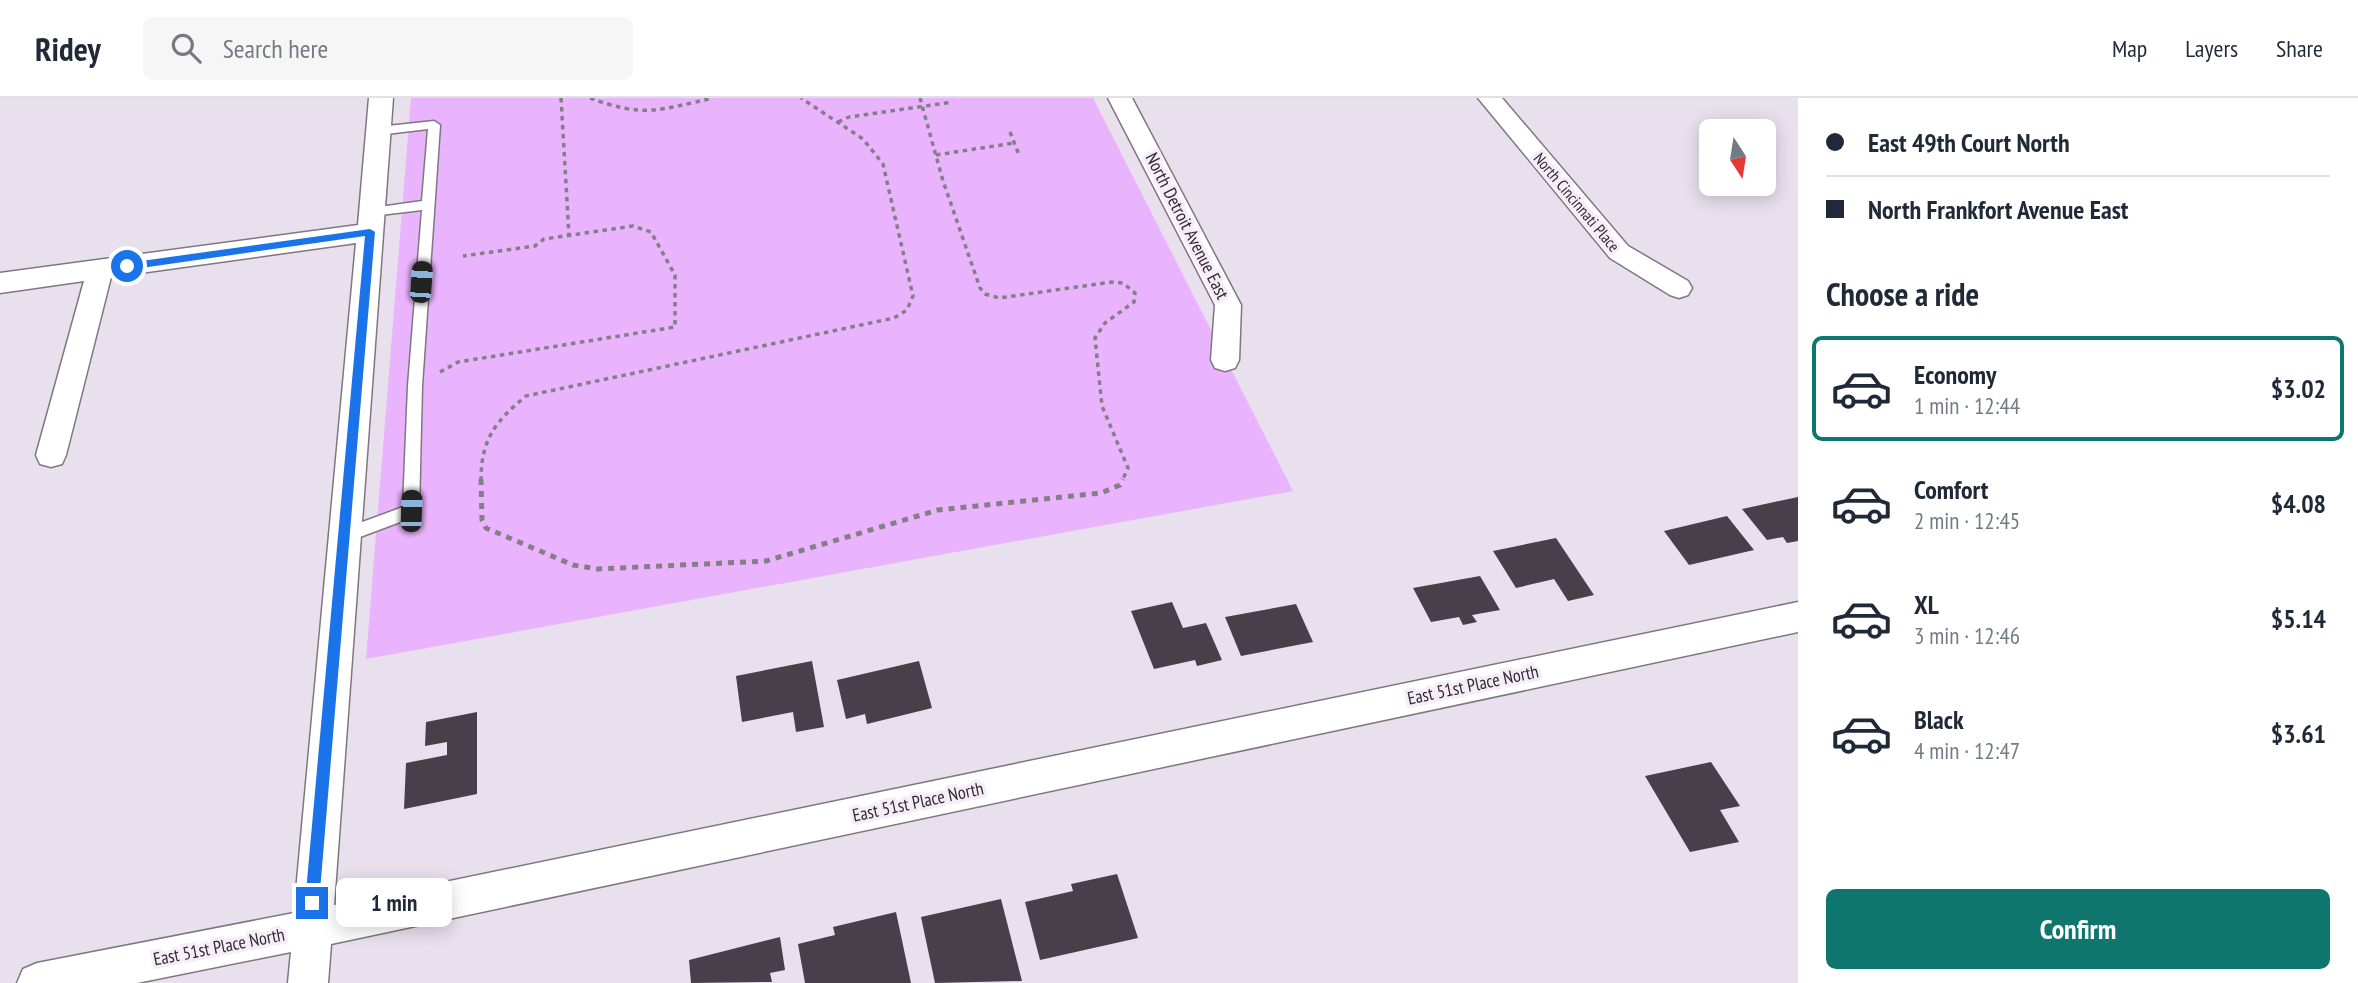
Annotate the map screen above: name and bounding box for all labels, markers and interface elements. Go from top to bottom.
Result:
search box [143,17,633,80]
text: Ridey [35,27,101,70]
icon: search [167,29,205,67]
text: Search here [223,32,328,65]
text: Map [2112,33,2147,64]
text: Layers [2185,33,2238,64]
text: Share [2276,33,2323,64]
north arrow [1699,119,1776,196]
map controls [1699,119,1776,196]
text: East 49th Court North [1868,126,2070,159]
street label: North Cincinnati Place [1530,148,1624,256]
street label: North Detroit Avenue East [1141,149,1234,303]
text: North Frankfort Avenue East [1868,193,2128,226]
route start [111,250,143,282]
car [410,260,433,304]
text: Choose a ride [1826,273,1979,315]
icon: car [1830,357,1893,420]
text: Economy [1914,358,1996,391]
text: $3.02 [2271,372,2326,405]
text: 1 min · 12:44 [1914,391,2020,420]
icon: car [1830,472,1893,535]
text: Comfort [1914,473,1988,506]
text: $4.08 [2271,487,2326,520]
car [400,490,423,532]
text: 2 min · 12:45 [1914,506,2020,535]
icon: car [1830,587,1893,650]
text: XL [1914,588,1939,621]
text: $5.14 [2271,602,2326,635]
text: 3 min · 12:46 [1914,621,2020,650]
street label: East 51st Place North [1405,659,1541,710]
icon: car [1830,702,1893,765]
text: Black [1914,703,1964,736]
text: $3.61 [2271,717,2326,750]
text: 4 min · 12:47 [1914,736,2020,765]
street label: East 51st Place North [850,776,986,827]
callout: 1 min [336,878,452,928]
route end [296,887,328,919]
text: 1 min [371,888,417,917]
button: Confirm [1826,889,2330,969]
street label: East 51st Place North [151,922,287,971]

